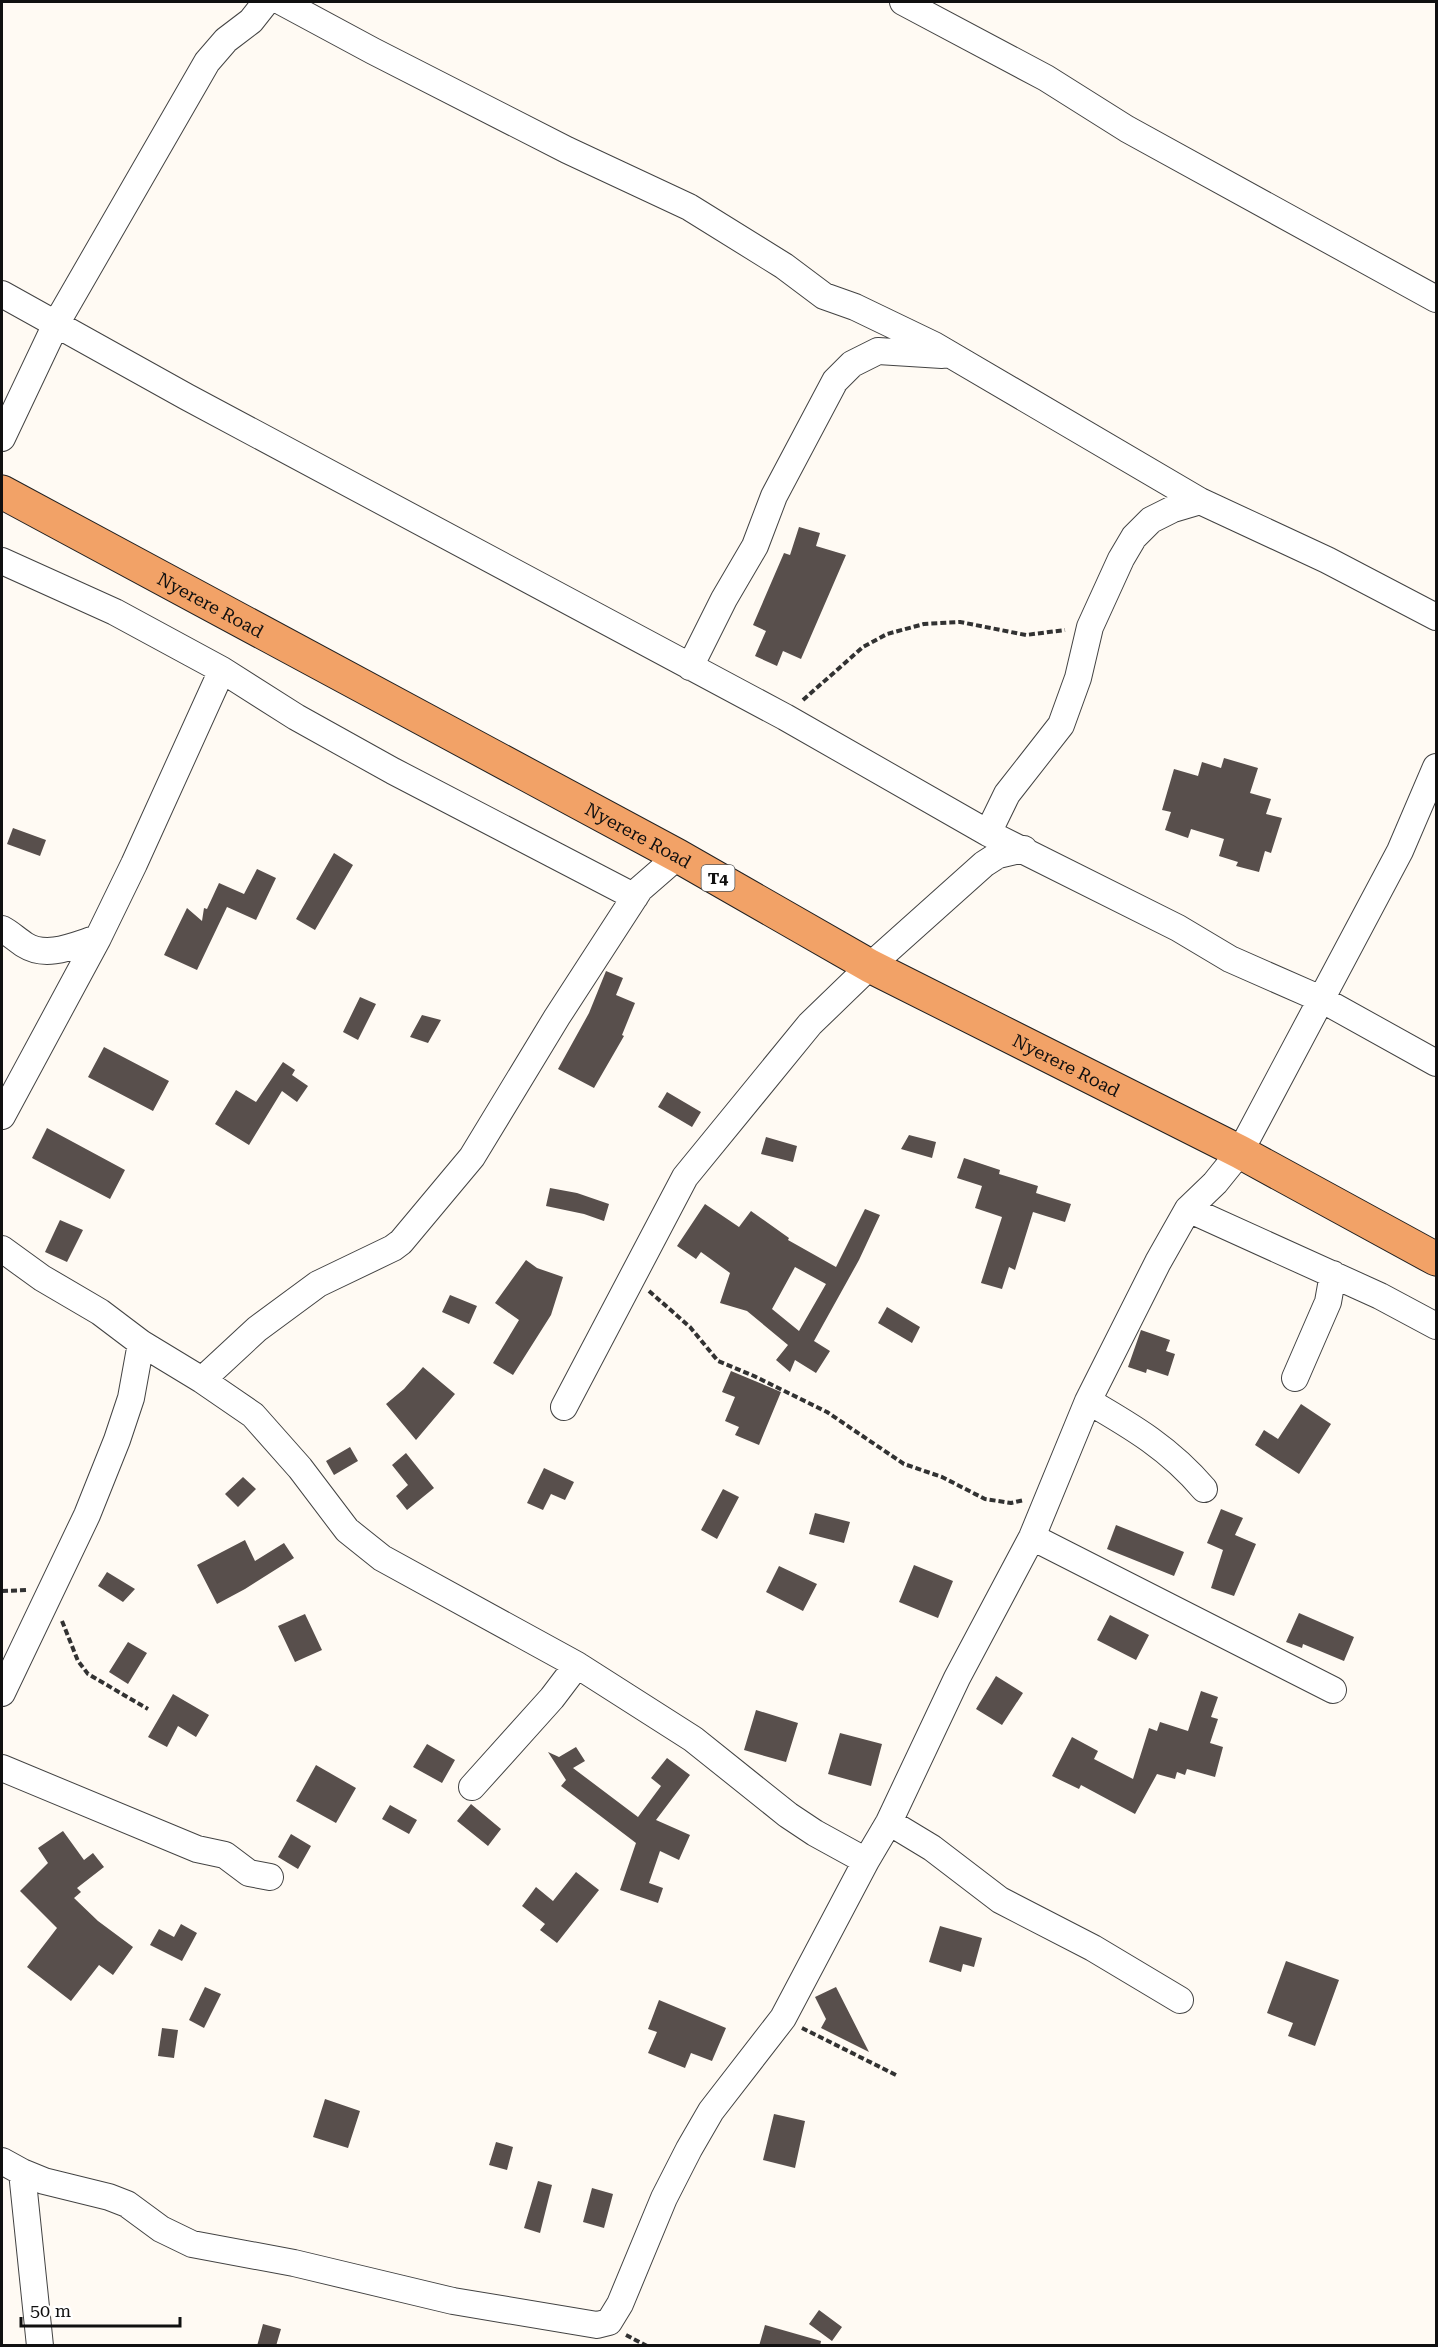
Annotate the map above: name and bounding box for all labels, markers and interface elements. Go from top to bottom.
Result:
street label: Nyerere Road [154,567,268,642]
street label: Nyerere Road [582,798,696,872]
road number: T4 [702,865,734,891]
street label: Nyerere Road [1009,1029,1124,1101]
scale bar [21,2290,180,2328]
text: 50 m [30,2300,71,2321]

